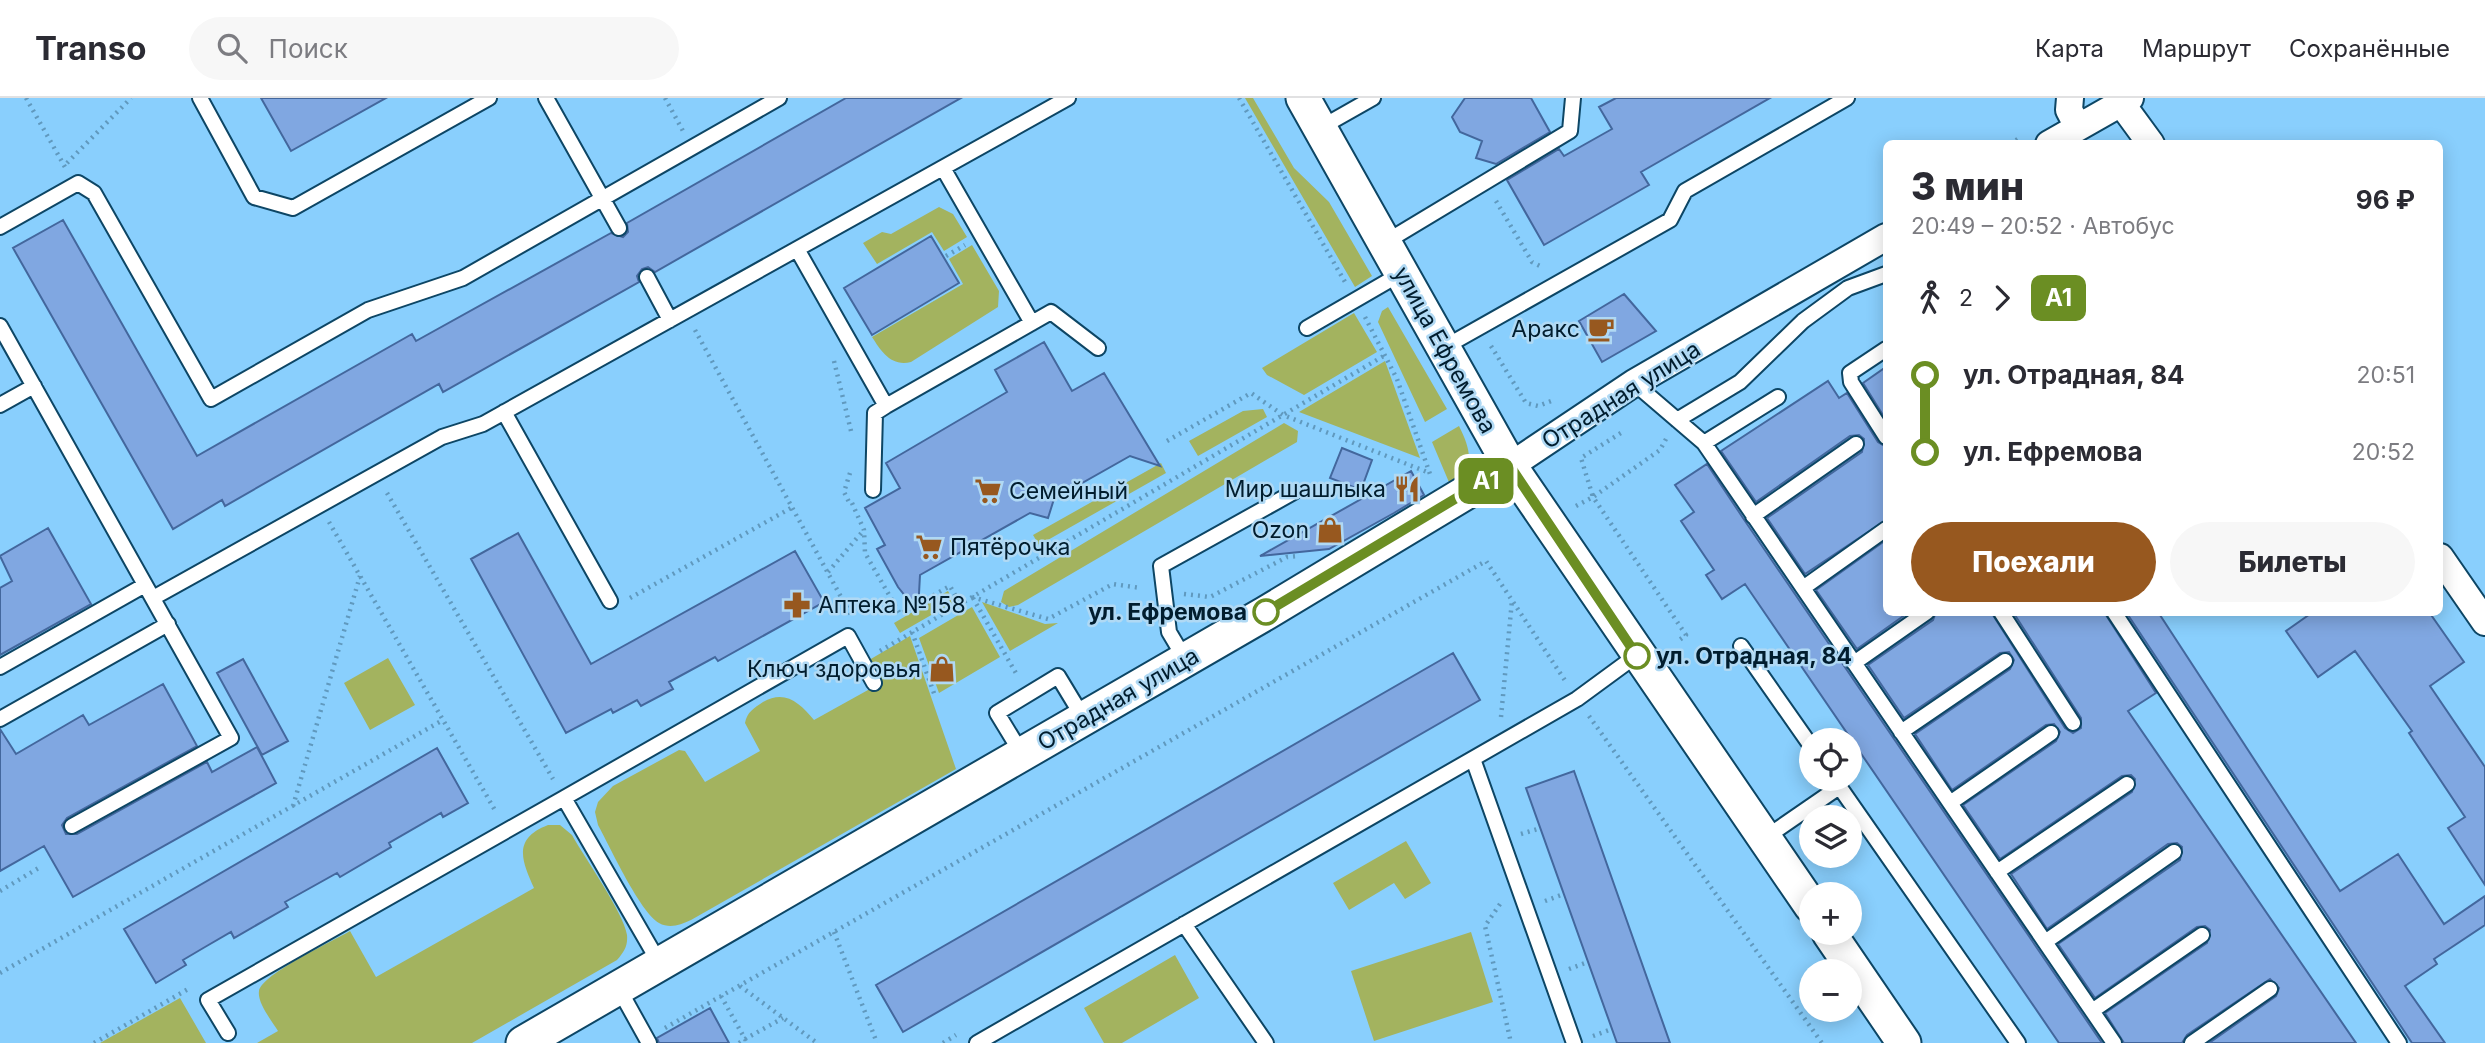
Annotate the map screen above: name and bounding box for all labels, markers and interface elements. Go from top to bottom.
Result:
search box [189,17,679,80]
text: Transo [35,28,147,68]
icon: search [213,29,251,67]
text: Поиск [269,33,348,64]
text: Карта [2035,34,2104,63]
text: Маршрут [2142,34,2251,63]
text: Сохранённые [2289,34,2450,63]
text: 3 мин [1911,163,2024,209]
text: 96 ₽ [2356,184,2415,215]
text: 20:49 – 20:52 · Автобус [1911,212,2175,240]
street label: улица Ефремова [1388,262,1502,438]
icon: walk [1911,279,1949,317]
icon: forward [1983,279,2021,317]
text: А1 [2045,283,2072,312]
text: 2 [1959,284,1973,312]
cafe icon: Аракc [1586,314,1616,344]
place label: Аракc [1511,315,1580,343]
street label: Отрадная улица [1537,335,1705,455]
text: ул. Отрадная, 84 [1963,359,2185,390]
text: 20:51 [2357,361,2415,389]
text: ул. Ефремова [1963,436,2143,467]
text: 20:52 [2352,438,2415,466]
line badge: А1 [1454,458,1518,504]
text: А1 [1472,466,1500,495]
restaurant icon: Мир шашлыка [1392,474,1422,504]
place label: Мир шашлыка [1225,475,1386,503]
supermarket icon: Семейный [973,476,1003,506]
place label: Семейный [1009,477,1128,505]
shop icon: Ozon [1315,515,1345,545]
place label: Ozon [1252,516,1309,544]
button: Поехали [1911,522,2156,602]
button: Билеты [2170,522,2415,602]
supermarket icon: Пятёрочка [914,532,944,562]
place label: Пятёрочка [950,533,1070,561]
pharmacy icon: Аптека №158 [782,590,812,620]
place label: Аптека №158 [818,591,966,619]
place label: ул. Ефремова [1088,598,1247,626]
marker: ул. Ефремова [1253,599,1279,625]
street label: Отрадная улица [1032,642,1204,756]
place label: ул. Отрадная, 84 [1656,642,1852,670]
marker: ул. Отрадная, 84 [1624,643,1650,669]
shop icon: Ключ здоровья [927,654,957,684]
place label: Ключ здоровья [747,655,921,683]
map controls [1799,728,1862,1022]
button: locate [1799,728,1862,791]
button: layers [1799,805,1862,868]
button: + [1799,882,1862,945]
button: − [1799,959,1862,1022]

